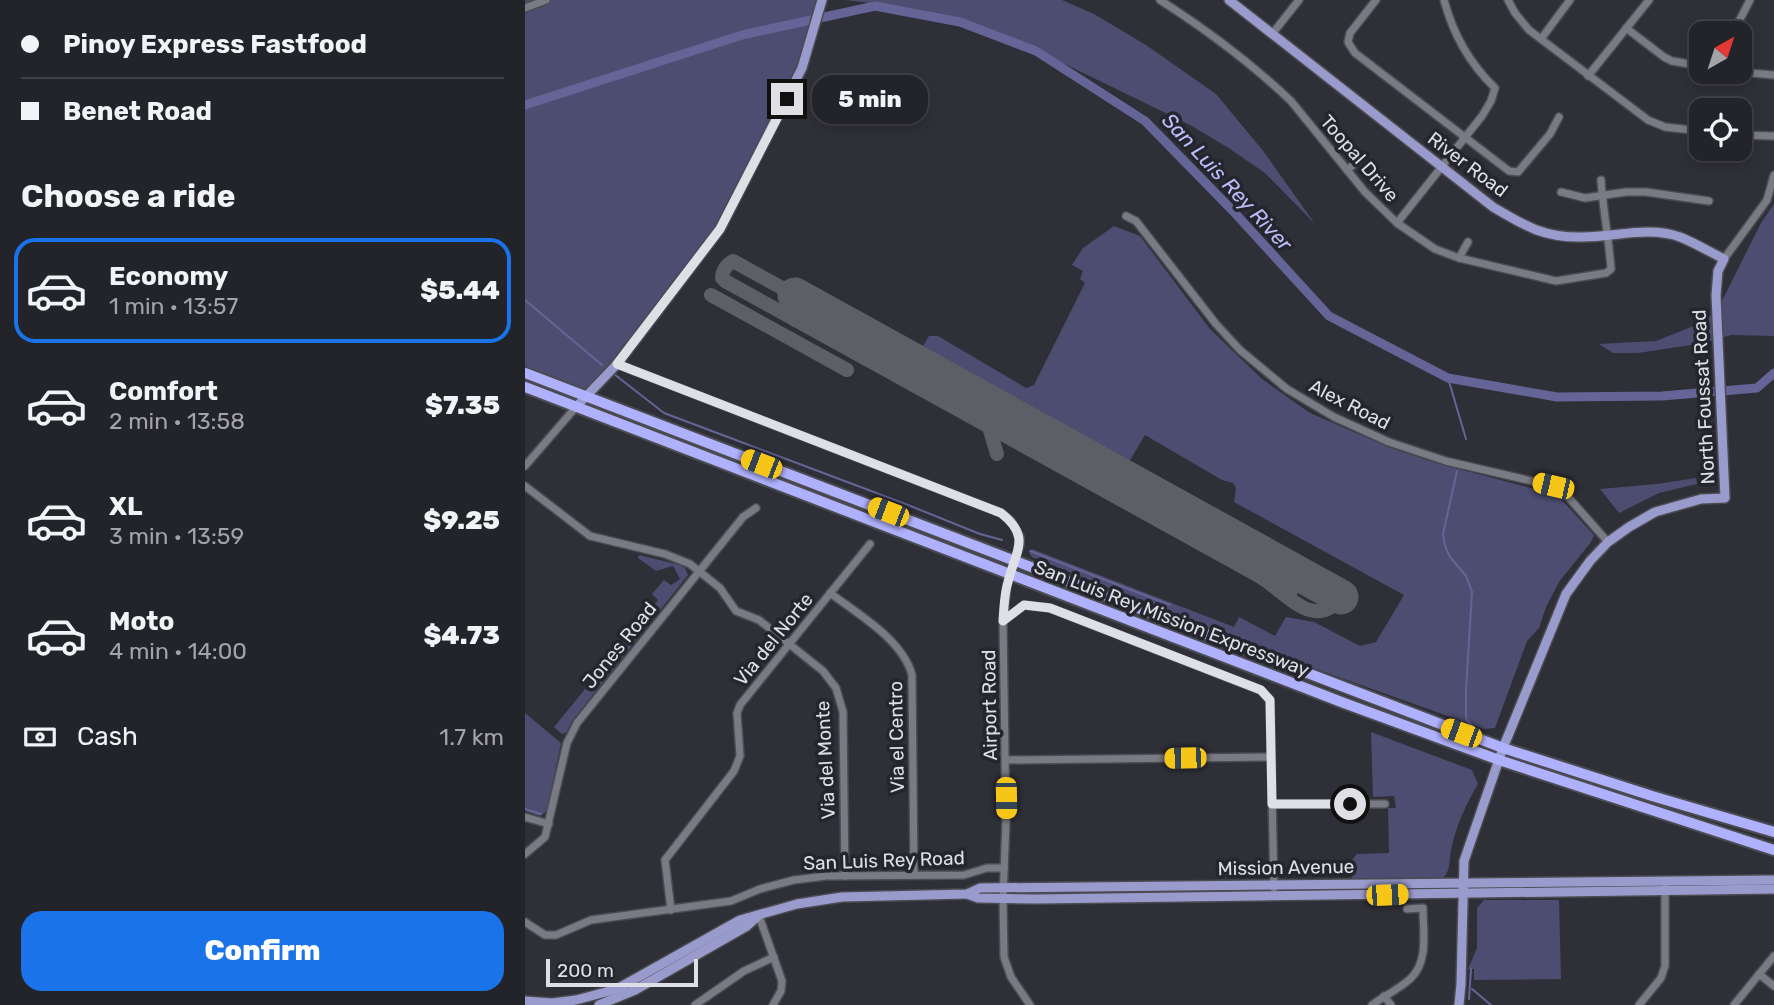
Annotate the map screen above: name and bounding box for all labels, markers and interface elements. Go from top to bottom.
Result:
north arrow [1689,21,1752,84]
map controls [1689,21,1752,161]
text: Pinoy Express Fastfood [63,29,367,60]
callout: 5 min [811,74,927,124]
route end [771,83,803,115]
text: 5 min [838,85,902,113]
text: Benet Road [63,96,212,127]
button: locate [1689,98,1752,161]
water label: San Luis Rey River [1157,108,1298,256]
street label: Toopal Drive [1316,110,1404,207]
street label: River Road [1423,127,1512,202]
text: Choose a ride [21,177,235,215]
icon: car [25,259,88,322]
text: Economy [109,261,228,292]
text: $5.44 [420,275,500,306]
text: 1 min · 13:57 [109,292,238,320]
street label: North Foussat Road [1687,309,1720,485]
icon: car [25,374,88,437]
street label: Alex Road [1305,374,1394,435]
text: Comfort [109,376,218,407]
text: $7.35 [425,390,500,421]
text: 2 min · 13:58 [109,407,245,435]
car [738,447,785,481]
car [1531,471,1576,501]
icon: car [25,489,88,552]
text: XL [109,491,142,522]
car [865,495,912,529]
text: $9.25 [423,505,500,536]
text: 3 min · 13:59 [109,522,244,550]
street label: San Luis Rey Mission Expressway [1031,555,1313,682]
street label: Via del Norte [729,588,818,690]
street label: Jones Road [578,597,661,693]
icon: car [25,604,88,667]
text: Moto [109,606,174,637]
text: $4.73 [423,620,500,651]
text: 4 min · 14:00 [109,637,247,665]
street label: Airport Road [977,649,1002,761]
street label: Via el Centro [884,681,909,793]
street label: Via del Monte [811,700,840,820]
car [1438,716,1485,750]
icon: cash [21,718,59,756]
text: Cash [77,721,138,752]
text: 1.7 km [439,723,504,751]
car [1164,747,1207,769]
car [996,777,1017,819]
route start [1334,788,1366,820]
street label: San Luis Rey Road [803,846,965,875]
street label: Mission Avenue [1217,855,1355,880]
car [1366,884,1409,906]
button: Confirm [21,911,504,991]
scale bar [546,956,698,988]
text: 200 m [557,959,614,982]

